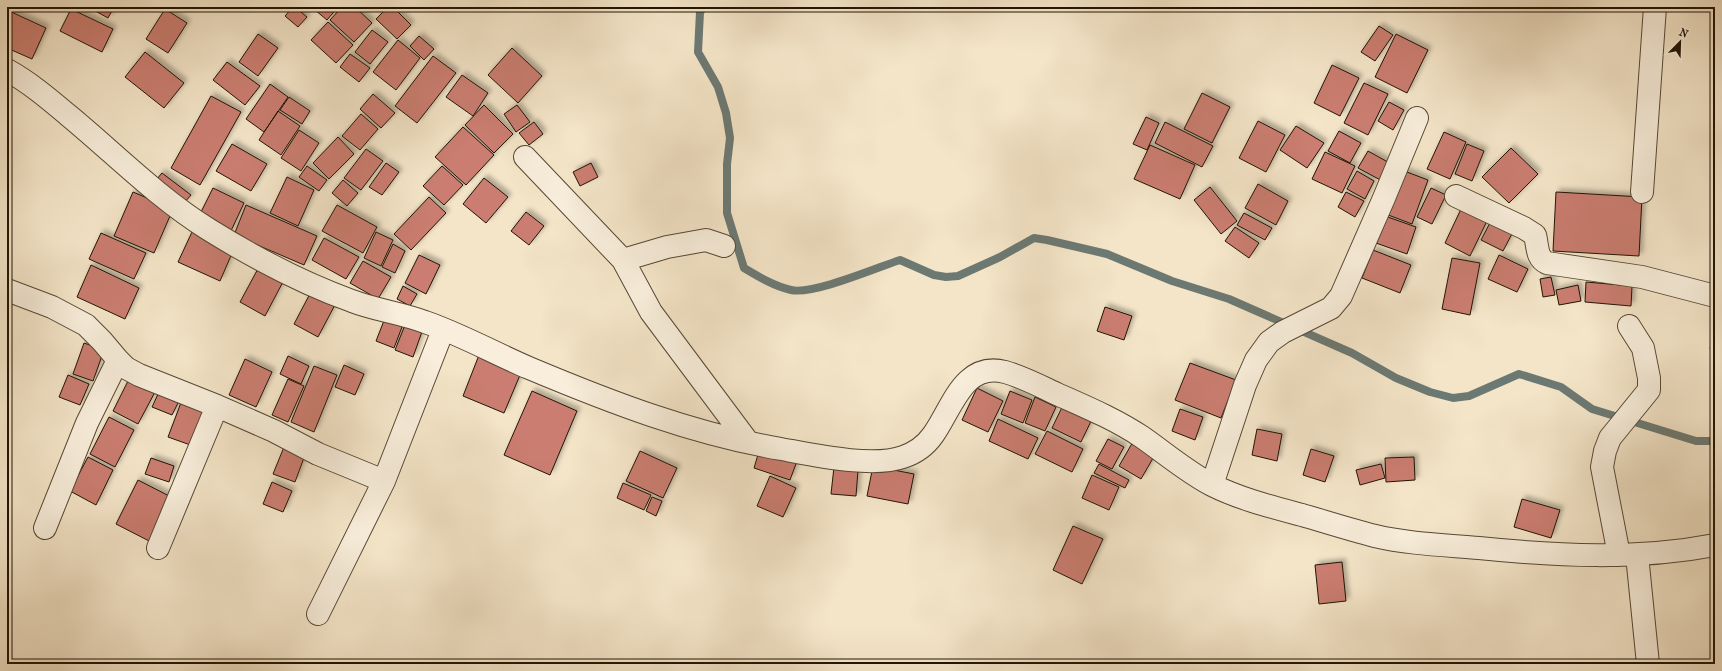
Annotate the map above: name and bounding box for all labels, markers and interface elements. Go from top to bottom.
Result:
north arrow [1660,22,1700,62]
text: N [1677,26,1691,41]

